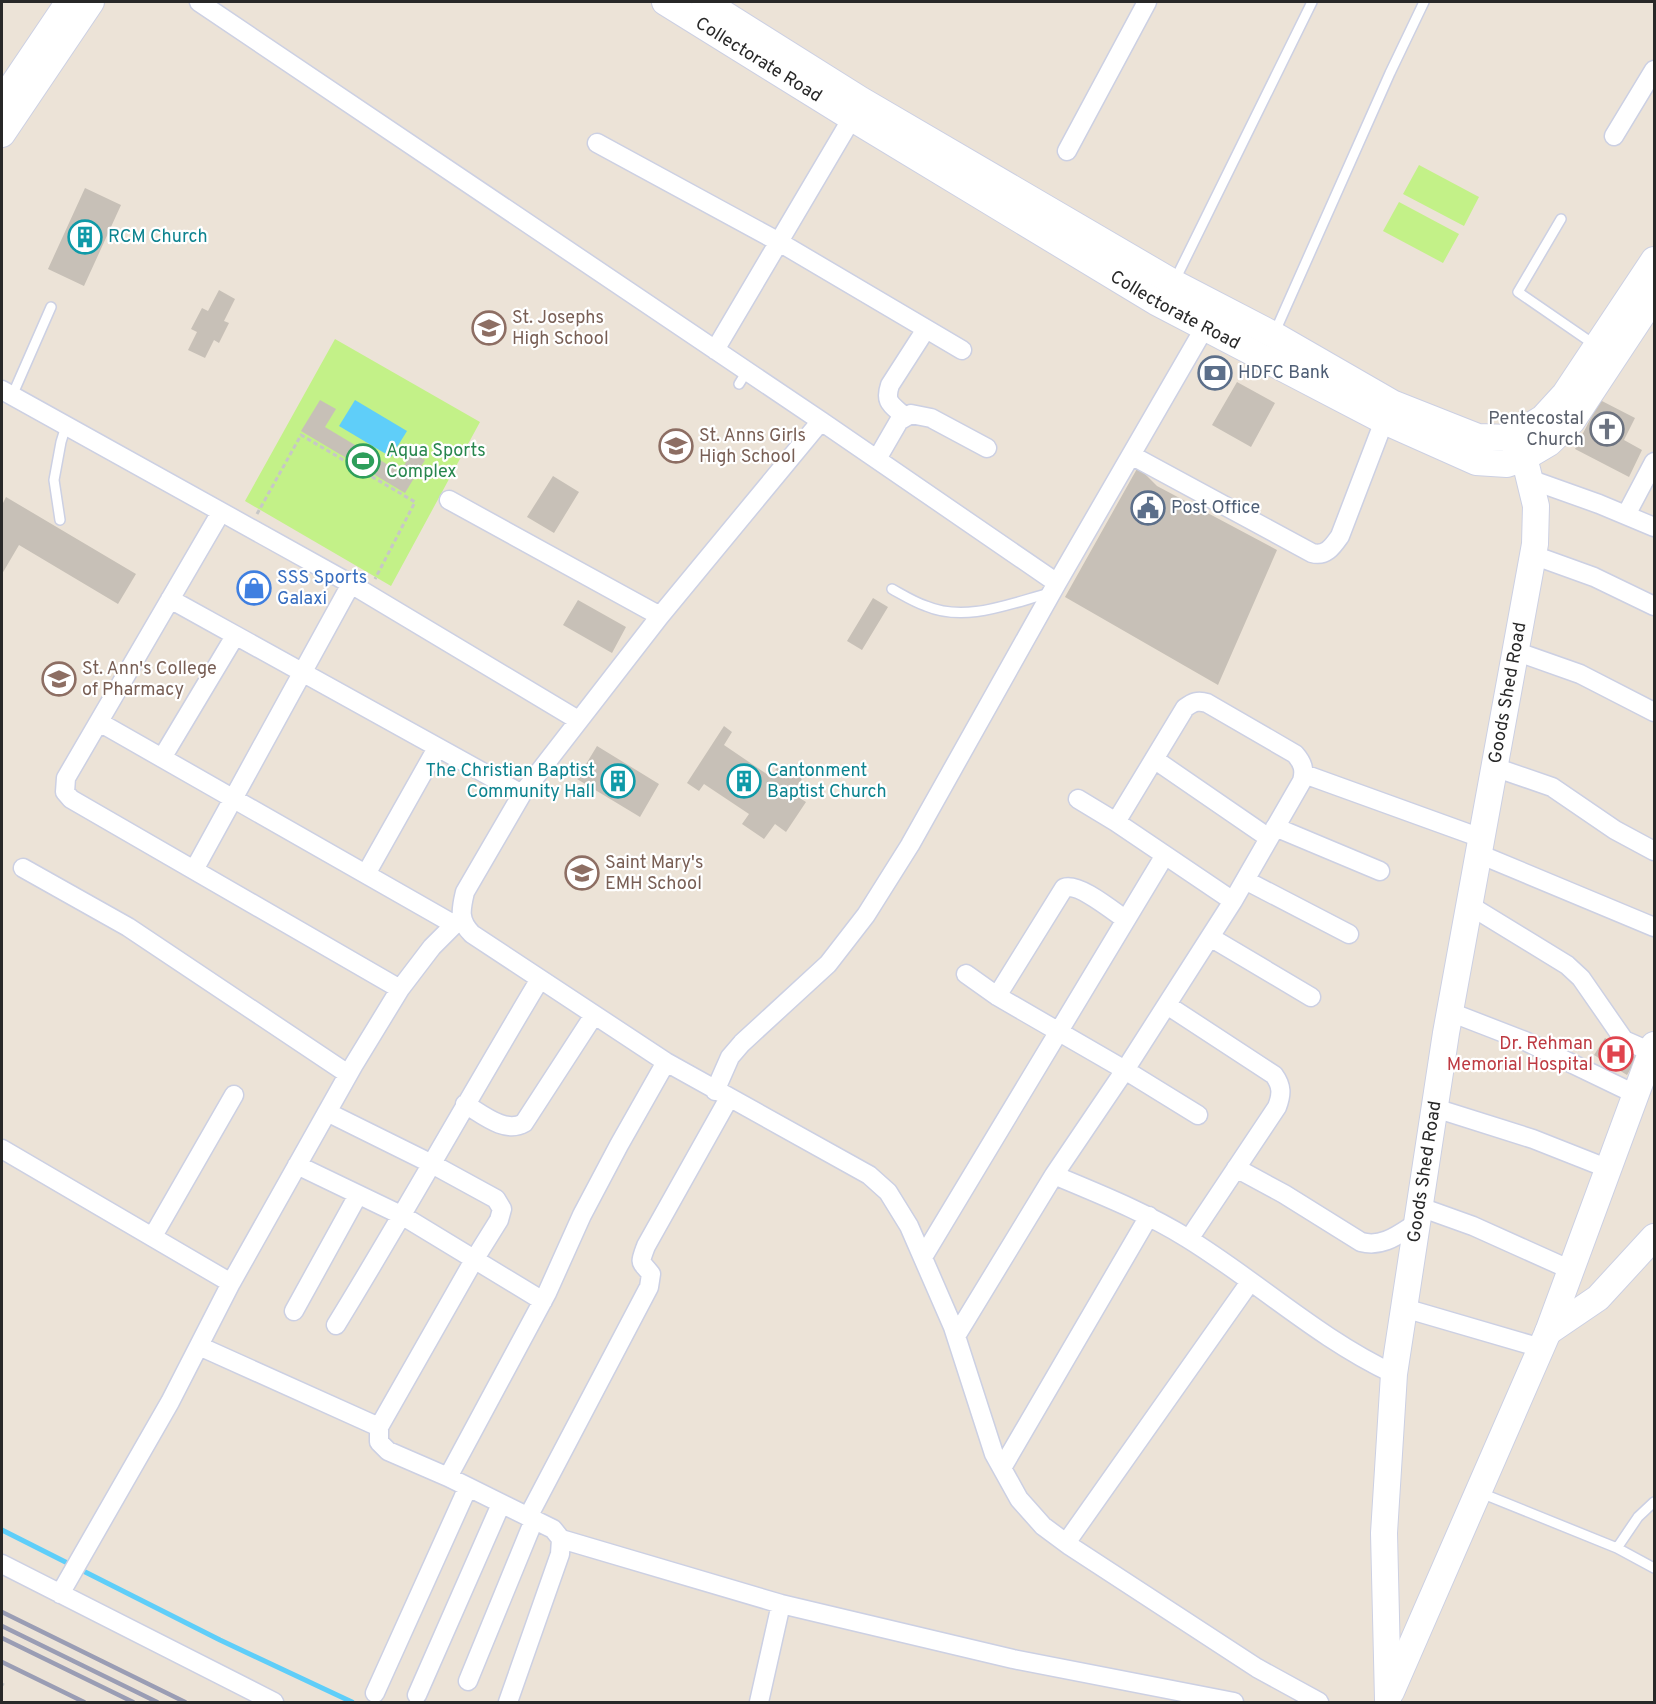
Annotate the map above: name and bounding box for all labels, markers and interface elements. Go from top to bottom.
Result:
street label: Collectorate Road [691,12,826,108]
building icon: RCM Church [67,219,103,255]
place label: RCM Church [108,226,208,249]
street label: Collectorate Road [1106,265,1244,355]
place label: St. Josephs High School [512,307,609,351]
school or university icon: St. Josephs High School [471,310,507,346]
bank icon: HDFC Bank [1197,355,1233,391]
place label: HDFC Bank [1238,362,1330,385]
place label: Pentecostal Church [1488,408,1584,452]
church icon: Pentecostal Church [1589,411,1625,447]
place label: St. Anns Girls High School [699,425,806,469]
school or university icon: St. Anns Girls High School [658,428,694,464]
place label: Aqua Sports Complex [386,440,486,484]
sports icon: Aqua Sports Complex [345,443,381,479]
public building icon: Post Office [1130,490,1166,526]
place label: Post Office [1171,497,1260,520]
place label: SSS Sports Galaxi [277,567,367,611]
shop icon: SSS Sports Galaxi [236,570,272,606]
street label: Goods Shed Road [1484,620,1532,765]
place label: St. Ann's College of Pharmacy [82,658,217,702]
school or university icon: St. Ann's College of Pharmacy [41,661,77,697]
place label: The Christian Baptist Community Hall [426,760,595,804]
place label: Cantonment Baptist Church [767,760,887,804]
building icon: The Christian Baptist Community Hall [600,763,636,799]
building icon: Cantonment Baptist Church [726,763,762,799]
place label: Saint Mary's EMH School [605,852,703,896]
school or university icon: Saint Mary's EMH School [564,855,600,891]
place label: Dr. Rehman Memorial Hospital [1447,1033,1593,1077]
hospital icon: Dr. Rehman Memorial Hospital [1598,1036,1634,1072]
street label: Goods Shed Road [1403,1099,1447,1244]

